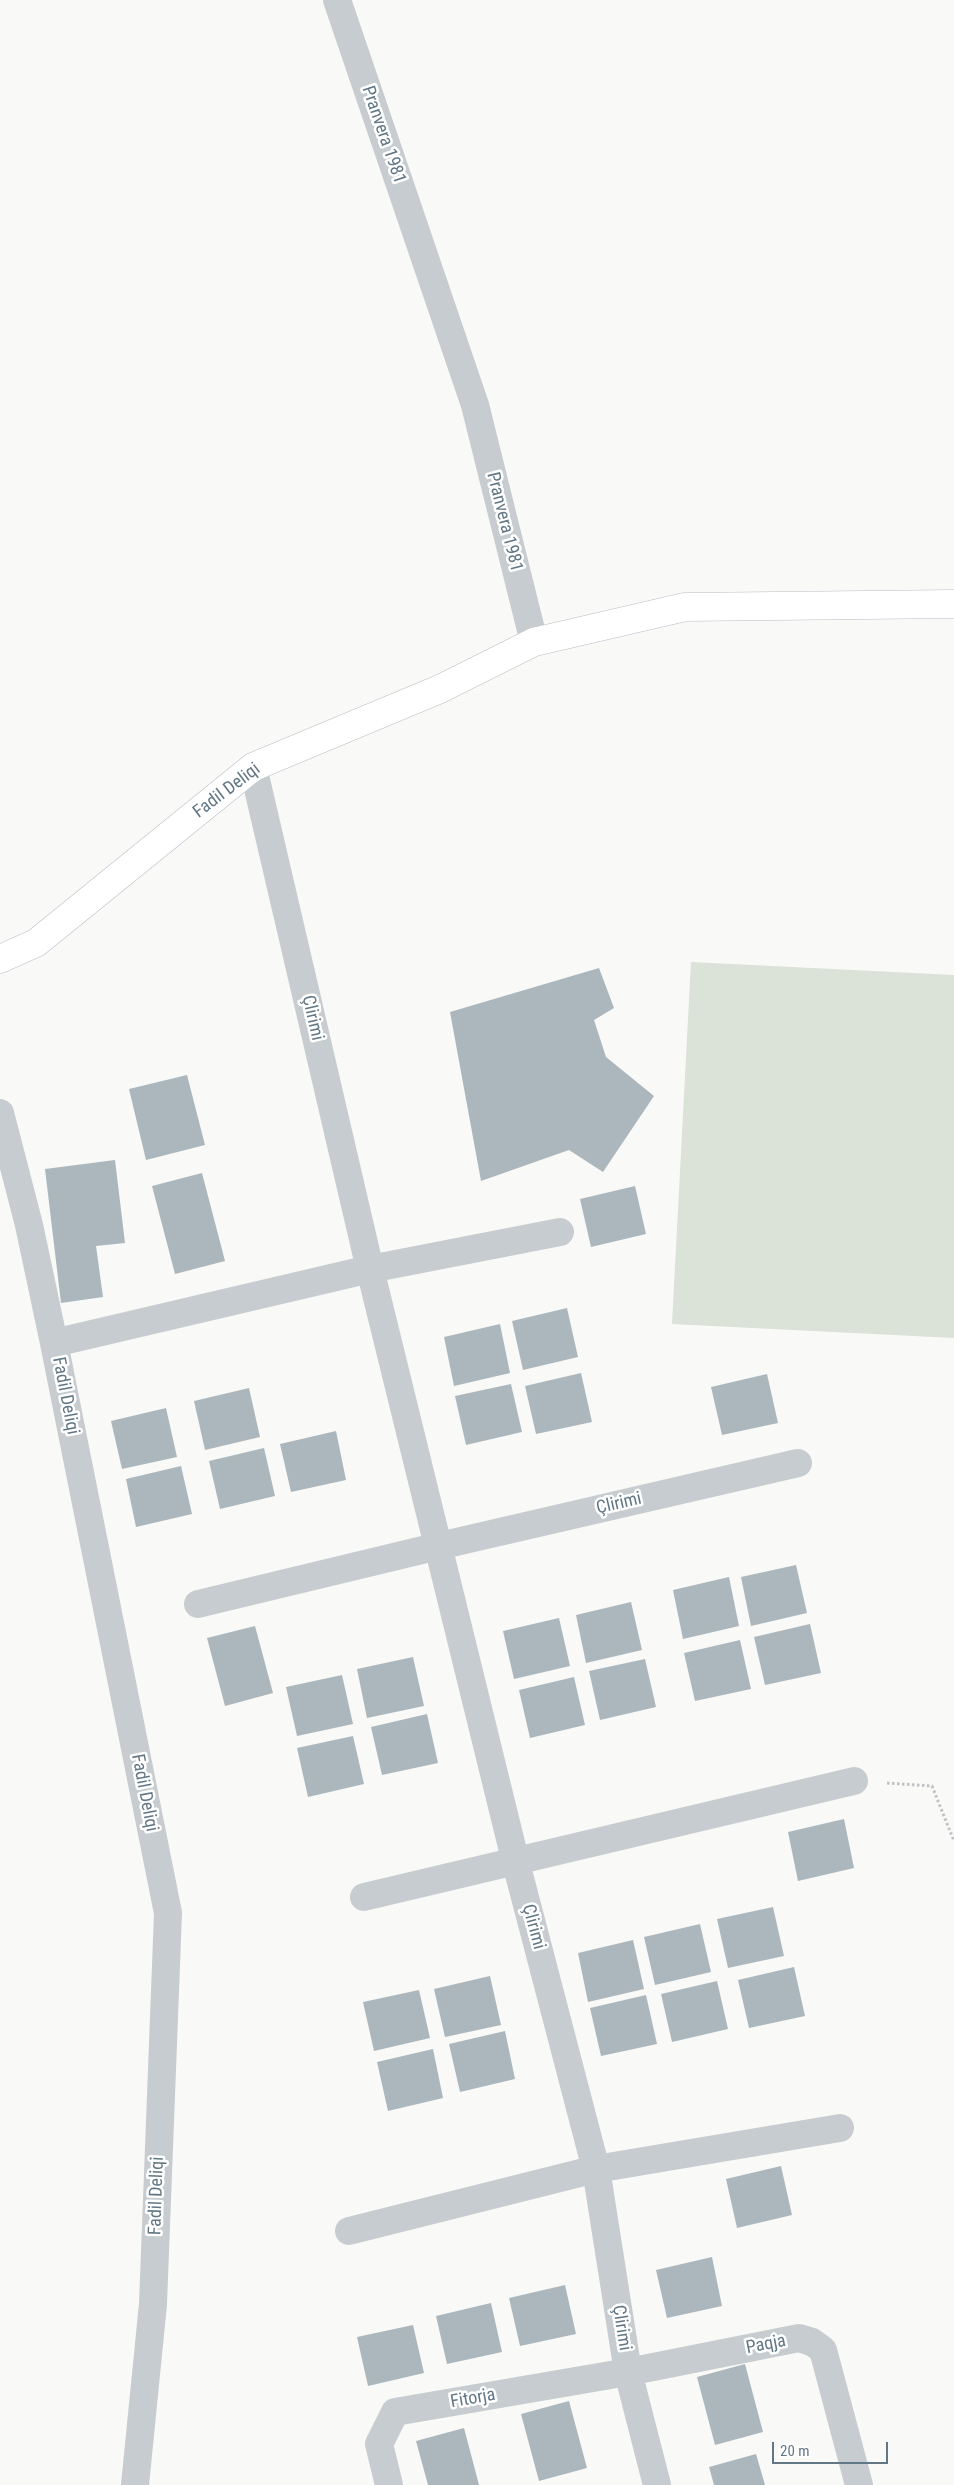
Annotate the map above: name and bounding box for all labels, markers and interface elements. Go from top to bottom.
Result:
street label: Pranvera 1981 [356,83,410,187]
street label: Pranvera 1981 [481,470,527,574]
street label: Fadil Deliqi [189,759,265,823]
street label: Çlirimi [296,993,328,1043]
street label: Fadil Deliqi [47,1355,83,1437]
street label: Çlirimi [594,1488,644,1520]
street label: Fadil Deliqi [126,1752,162,1834]
street label: Çlirimi [517,1902,549,1952]
street label: Fadil Deliqi [145,2156,169,2236]
street label: Çlirimi [607,2304,635,2352]
street label: Paqja [744,2331,788,2359]
street label: Fitorja [449,2384,497,2414]
scale bar [774,2432,890,2464]
text: 20 m [780,2442,810,2460]

